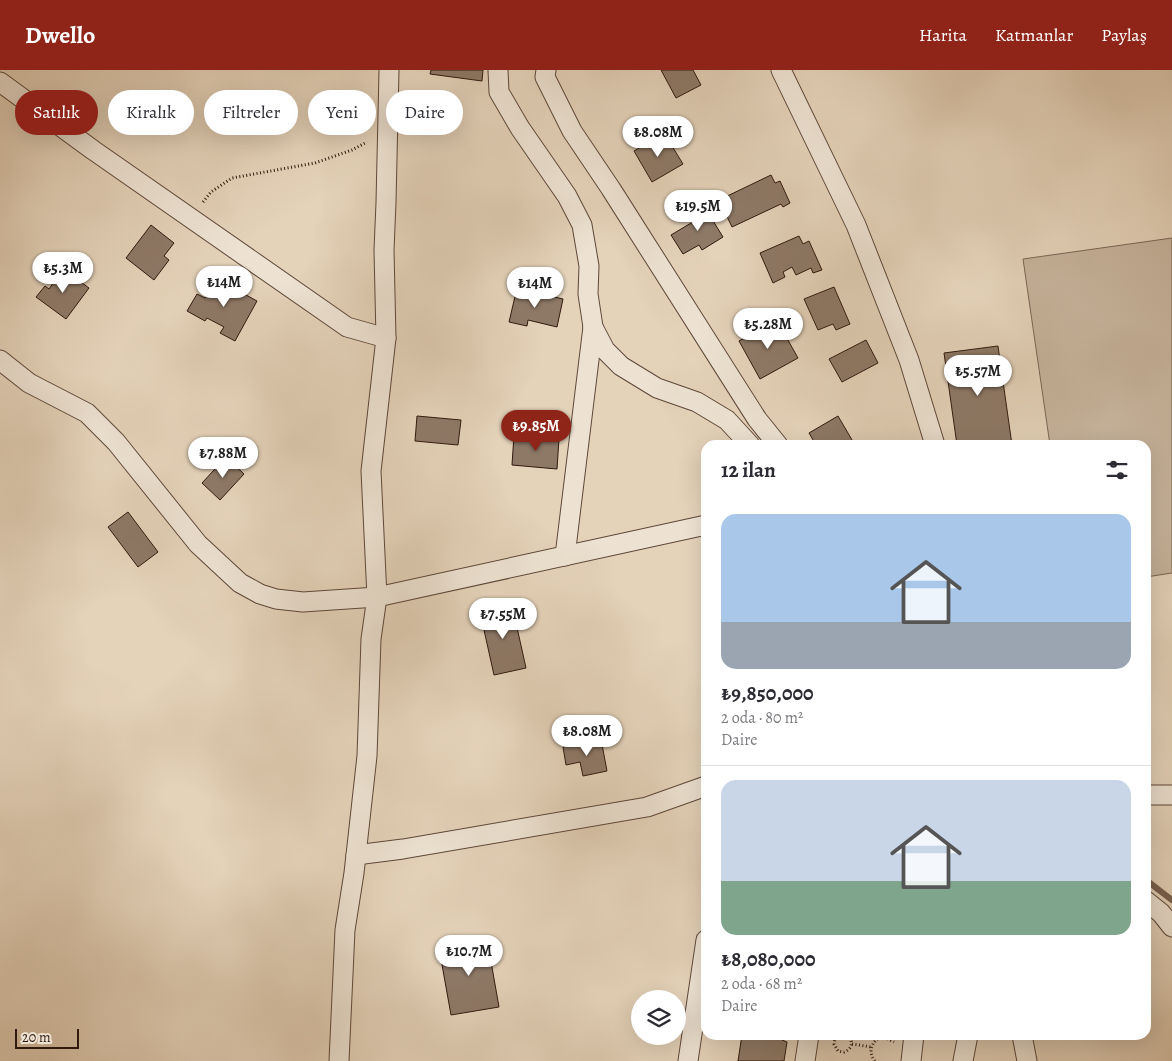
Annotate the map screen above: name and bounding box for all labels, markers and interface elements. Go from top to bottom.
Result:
text: Dwello [25,19,95,51]
text: Harita [919,23,967,47]
text: Katmanlar [995,23,1073,47]
text: Paylaş [1101,23,1147,47]
chip: Satılık [15,90,98,135]
chip: Kiralık [108,90,194,135]
chip: Filtreler [204,90,298,135]
chip: Yeni [308,90,376,135]
chip: Daire [386,90,463,135]
pin: ₺8.08M [617,116,699,158]
text: ₺8.08M [633,121,683,143]
pin: ₺19.5M [657,190,739,232]
text: ₺19.5M [675,195,721,217]
pin: ₺5.3M [28,252,98,294]
text: ₺5.3M [43,257,83,279]
pin: ₺14M [194,266,254,308]
pin: ₺14M [505,266,565,309]
text: ₺14M [207,271,241,293]
text: ₺14M [518,272,552,294]
pin: ₺5.28M [727,308,809,350]
text: ₺5.28M [744,313,792,335]
pin: ₺5.57M [937,354,1019,397]
text: ₺5.57M [955,360,1001,382]
pin: ₺9.85M [495,410,577,452]
text: ₺9.85M [512,415,560,437]
pin: ₺7.88M [182,436,264,479]
text: ₺7.88M [199,442,247,464]
text: 12 ilan [721,456,776,484]
icon: filters [1103,456,1131,484]
icon: home [881,547,971,637]
pin: ₺7.55M [462,598,544,640]
text: ₺7.55M [480,603,526,625]
text: ₺9,850,000 [721,679,814,707]
text: 2 oda · 80 m² [721,707,803,729]
pin: ₺8.08M [546,714,628,757]
text: ₺8.08M [562,720,612,742]
text: Daire [721,729,757,751]
icon: home [881,812,971,902]
pin: ₺10.7M [428,934,510,977]
text: ₺10.7M [446,940,492,962]
text: ₺8,080,000 [721,945,816,973]
text: 2 oda · 68 m² [721,973,802,995]
map controls [631,990,686,1045]
button: layers [631,990,686,1045]
text: Daire [721,995,757,1017]
scale bar [15,1026,79,1049]
text: 20 m [22,1028,51,1047]

